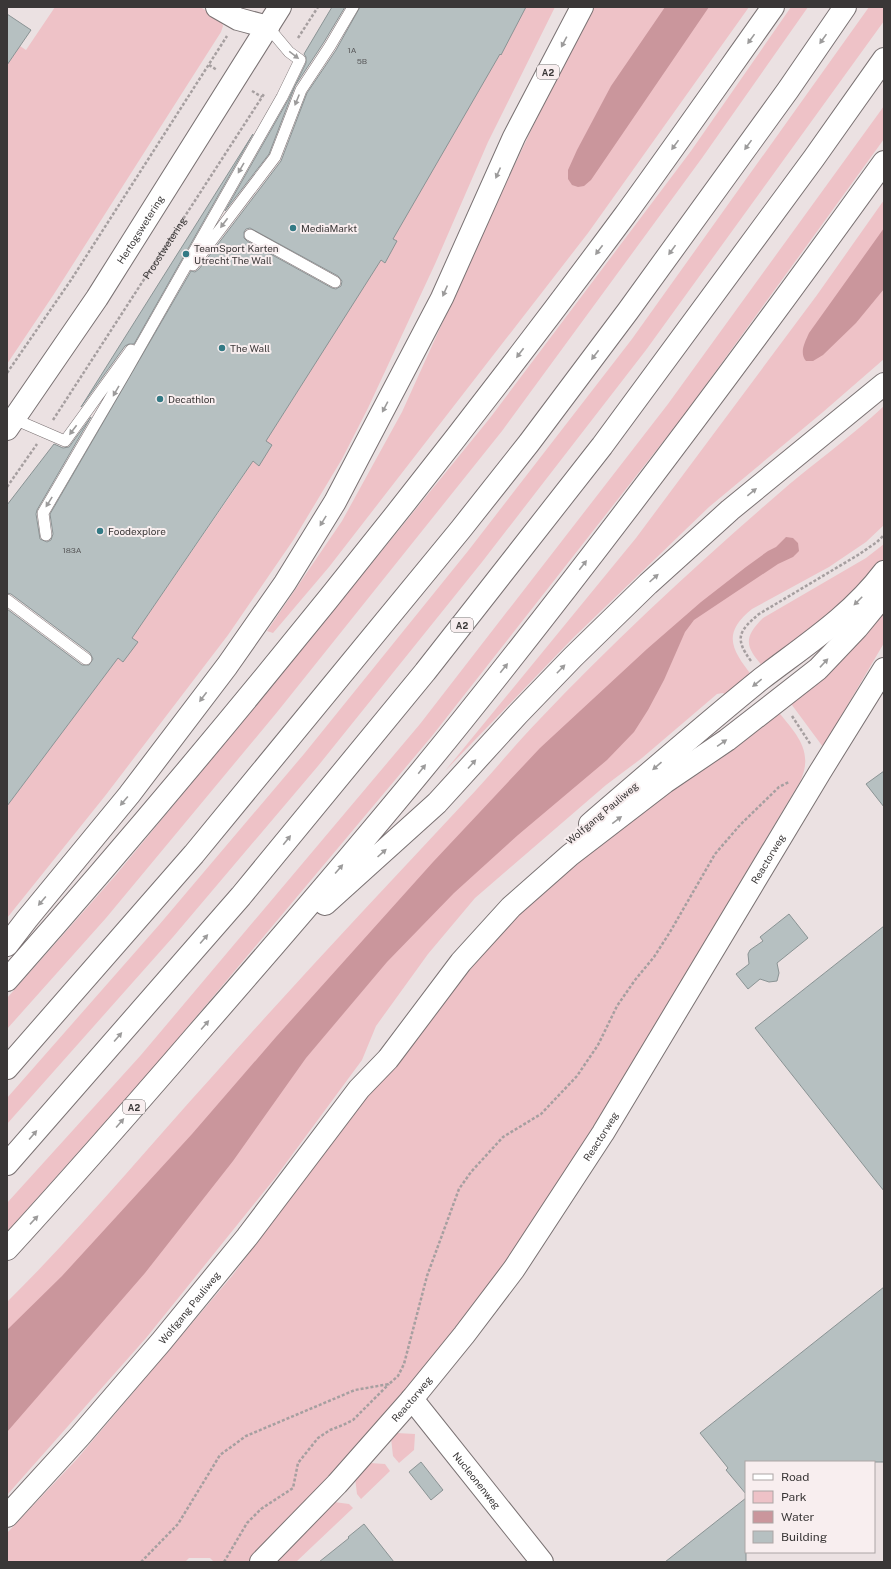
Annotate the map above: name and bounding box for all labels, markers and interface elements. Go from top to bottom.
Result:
one-way arrow [746,33,755,44]
one-way arrow [819,34,827,44]
one-way arrow [560,36,567,47]
house number: 1A [348,45,357,55]
one-way arrow [289,51,300,60]
house number: 5B [357,56,367,66]
road number: A2 [537,65,559,79]
one-way arrow [294,95,300,107]
one-way arrow [671,139,679,150]
one-way arrow [744,140,752,150]
one-way arrow [238,162,245,174]
one-way arrow [495,167,501,178]
street label: Hertogswetering [114,193,166,266]
street label: Proostwetering [140,215,189,281]
one-way arrow [220,218,229,229]
place label: MediaMarkt [301,222,357,234]
marker: MediaMarkt [288,223,298,233]
place label: TeamSport Karten Utrecht The Wall [194,242,279,266]
one-way arrow [594,244,603,255]
one-way arrow [668,245,676,256]
marker: TeamSport Karten Utrecht The Wall [181,249,191,259]
one-way arrow [442,286,448,297]
place label: The Wall [230,342,270,354]
marker: The Wall [217,343,227,353]
one-way arrow [516,348,524,359]
one-way arrow [591,350,599,361]
one-way arrow [112,385,119,396]
place label: Decathlon [168,393,215,405]
marker: Decathlon [155,394,165,404]
one-way arrow [381,401,388,412]
one-way arrow [69,424,77,435]
one-way arrow [746,488,757,497]
one-way arrow [46,497,53,508]
one-way arrow [319,516,327,526]
place label: Foodexplore [108,525,166,537]
marker: Foodexplore [95,526,105,536]
house number: 183A [62,545,82,555]
one-way arrow [579,560,588,571]
one-way arrow [649,574,660,583]
one-way arrow [853,596,863,606]
road number: A2 [451,618,473,632]
one-way arrow [819,658,829,668]
one-way arrow [499,663,508,674]
one-way arrow [556,664,566,674]
one-way arrow [752,678,763,687]
one-way arrow [199,692,207,703]
one-way arrow [717,739,727,747]
one-way arrow [468,759,477,769]
one-way arrow [652,762,663,771]
one-way arrow [418,764,427,775]
street label: Wolfgang Pauliweg [564,779,640,847]
one-way arrow [120,795,129,806]
one-way arrow [612,816,623,824]
street label: Reactorweg [748,832,787,886]
one-way arrow [283,834,292,845]
one-way arrow [377,848,387,857]
one-way arrow [335,864,344,875]
one-way arrow [37,896,46,906]
one-way arrow [199,934,208,944]
one-way arrow [201,1020,210,1030]
one-way arrow [114,1032,123,1042]
road number: A2 [123,1100,145,1114]
street label: Reactorweg [580,1109,620,1163]
one-way arrow [115,1118,125,1128]
one-way arrow [28,1130,37,1140]
one-way arrow [29,1215,38,1225]
street label: Wolfgang Pauliweg [156,1269,222,1346]
street label: Reactorweg [389,1374,434,1424]
street label: Nucleonenweg [450,1449,503,1511]
legend [745,1461,875,1553]
text: Road [781,1470,809,1484]
text: Park [781,1490,807,1504]
text: Water [781,1510,815,1524]
text: Building [781,1530,827,1544]

